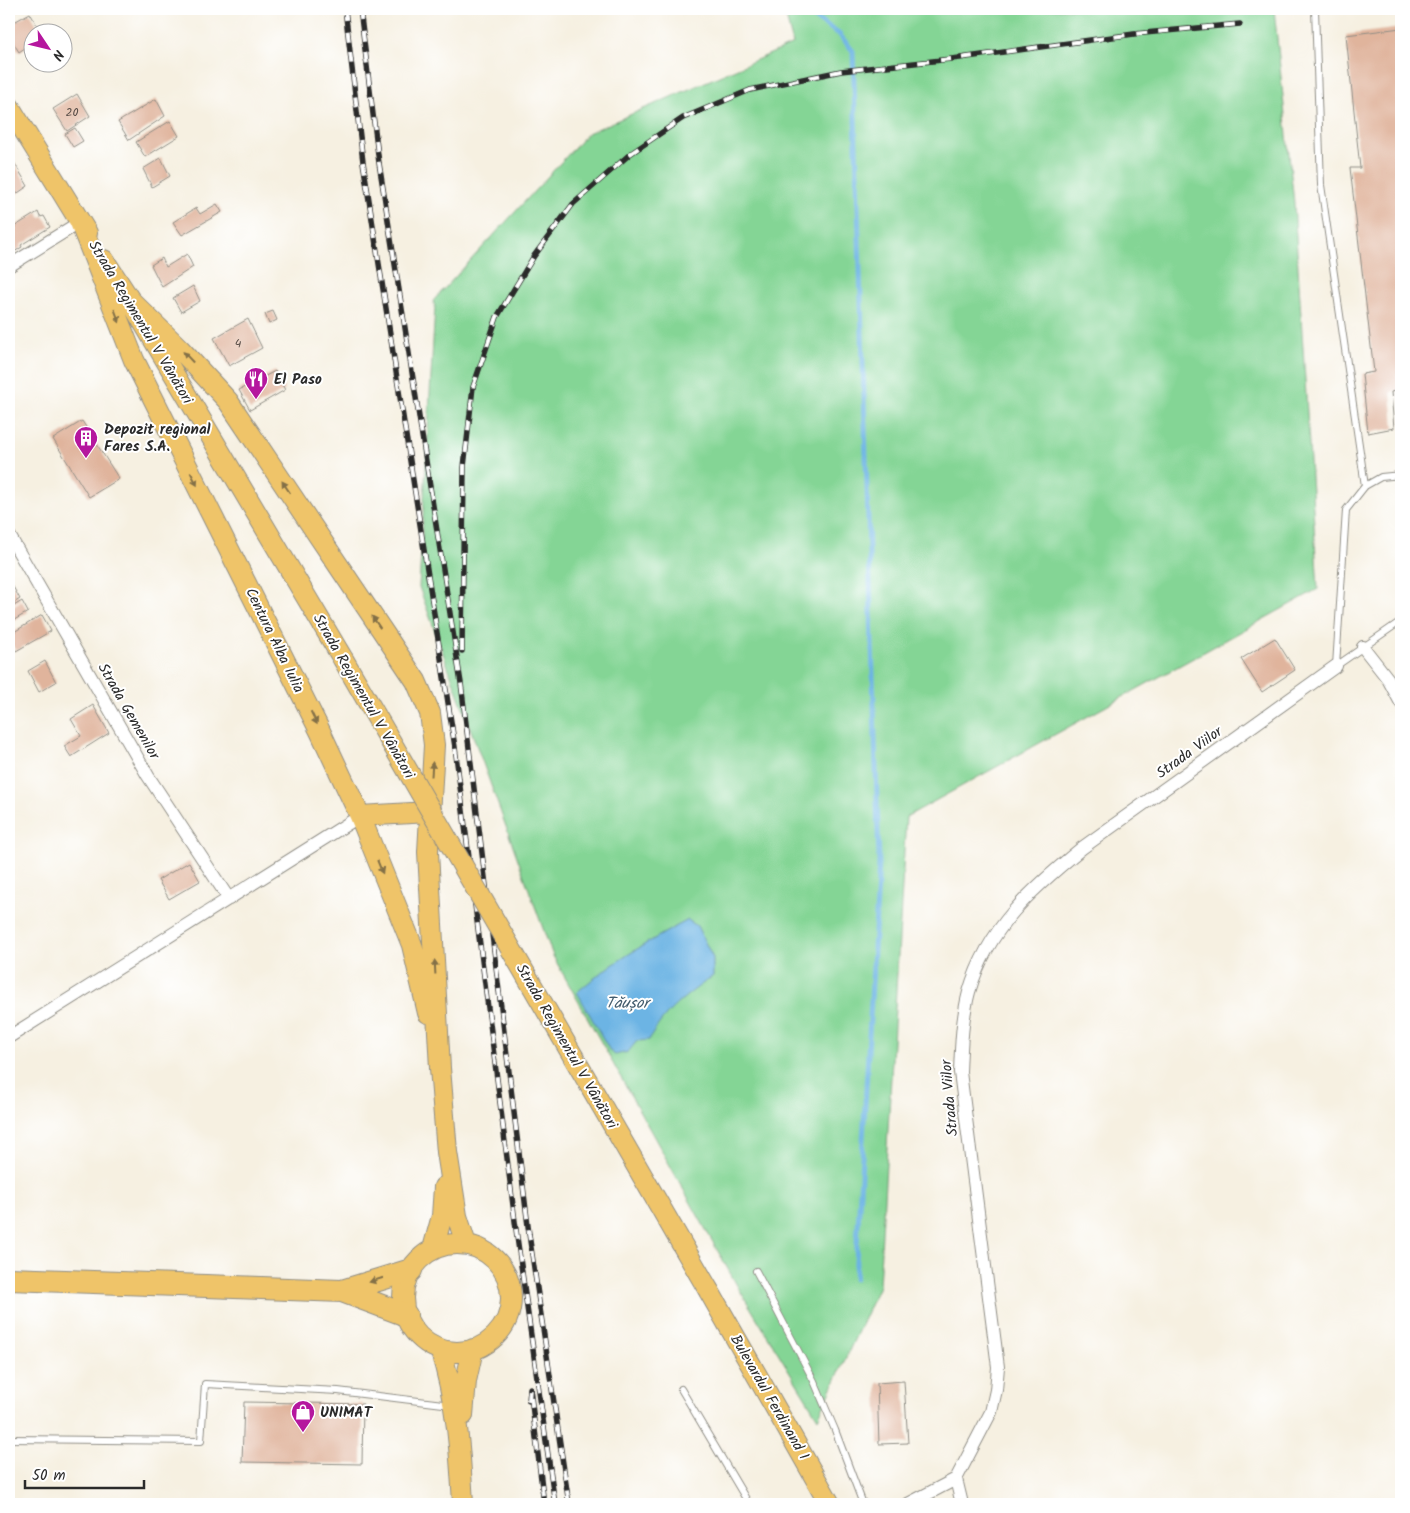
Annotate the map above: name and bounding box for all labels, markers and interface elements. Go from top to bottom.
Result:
north arrow [22,22,72,72]
text: N [46,45,69,65]
house number: 20 [66,103,78,122]
street label: Strada Regimentul V Vânători [82,236,199,410]
one-way arrow [114,309,121,324]
house number: 4 [235,334,242,353]
one-way arrow [182,352,194,364]
restaurant icon: El Paso [243,366,269,400]
place label: El Paso [274,368,322,392]
place label: Depozit regional Fares S.A. [104,418,211,459]
building icon: Depozit regional Fares S.A. [73,425,99,459]
one-way arrow [190,472,198,486]
one-way arrow [281,480,290,493]
street label: Centura Alba Iulia [238,584,310,697]
street label: Strada Regimentul V Vânători [306,609,421,785]
one-way arrow [371,615,381,628]
street label: Strada Gemenilor [91,659,166,765]
one-way arrow [309,711,318,726]
street label: Strada Viilor [1151,720,1229,785]
one-way arrow [429,760,437,776]
one-way arrow [377,859,384,874]
one-way arrow [430,959,438,975]
street label: Strada Regimentul V Vânători [509,959,624,1135]
water label: Tăușor [605,991,652,1016]
street label: Strada Viilor [935,1058,965,1137]
one-way arrow [369,1277,384,1285]
street label: Bulevardul Ferdinand I [723,1330,815,1465]
shop icon: UNIMAT [290,1399,316,1433]
place label: UNIMAT [320,1401,374,1425]
scale bar [25,1458,144,1490]
text: 50 m [32,1464,66,1488]

